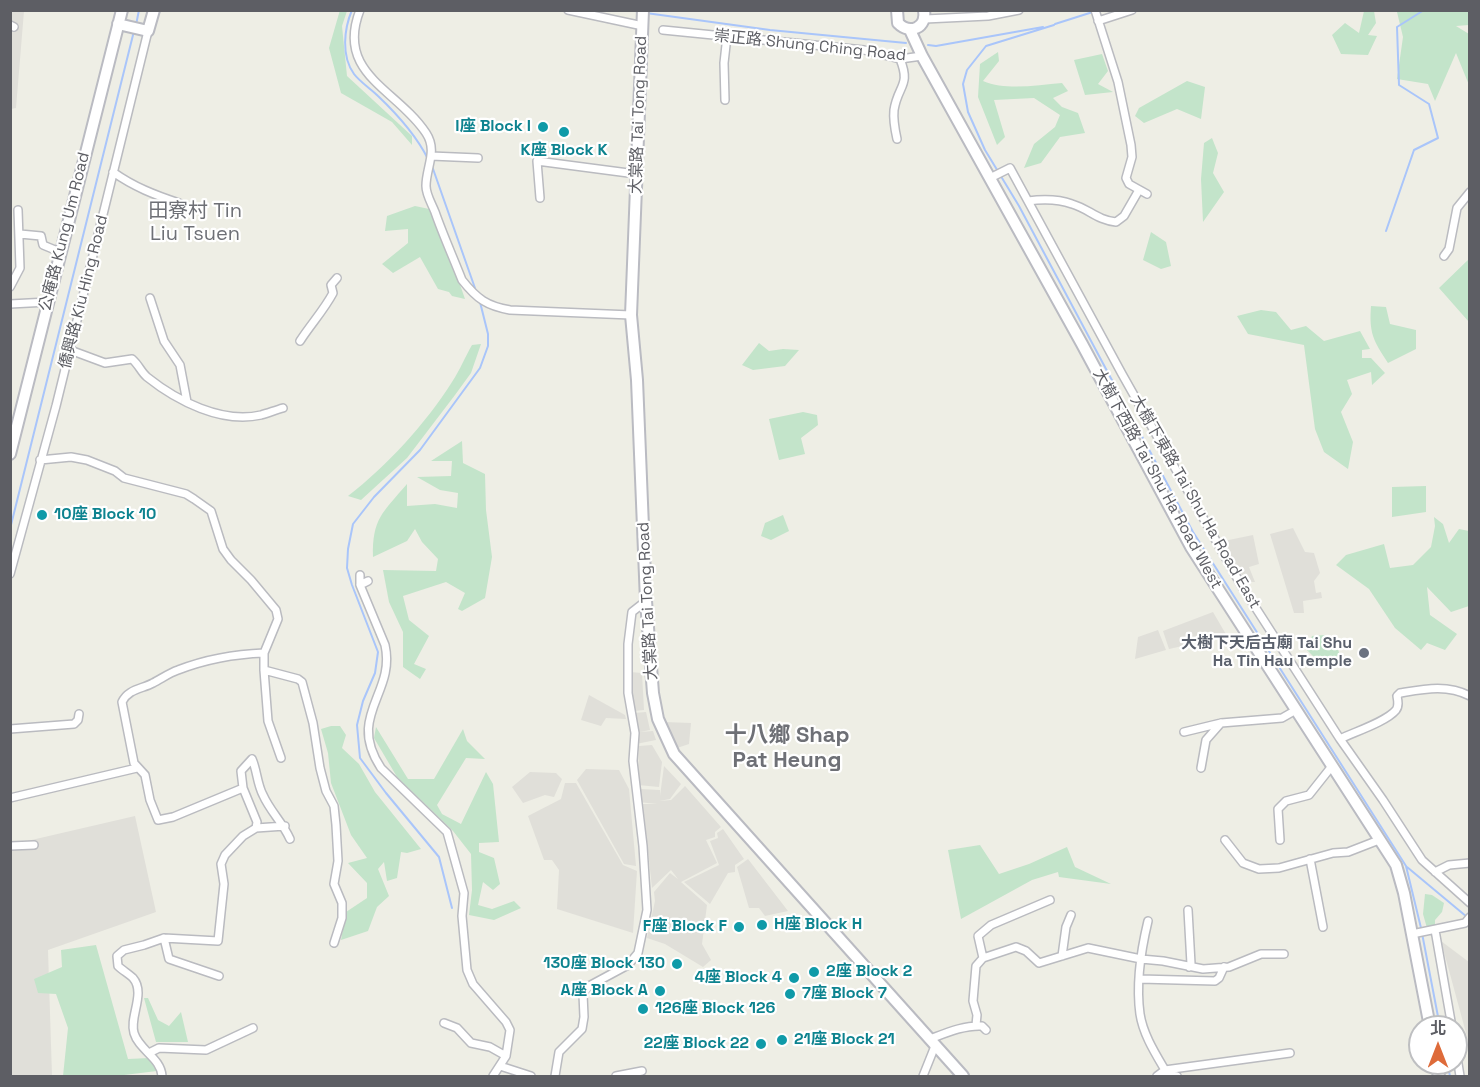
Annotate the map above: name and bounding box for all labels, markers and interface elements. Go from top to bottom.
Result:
street label: 崇正路 Shung Ching Road [713,26,907,66]
street label: 大棠路 Tai Tong Road [627,35,651,195]
place label: I座 Block I [455,117,531,137]
marker: I座 Block I [536,120,550,134]
marker: K座 Block K [557,125,571,139]
place label: K座 Block K [520,141,608,161]
street label: 公庵路 Kung Um Road [36,150,94,314]
district label: 田寮村 Tin Liu Tsuen [143,200,247,247]
street label: 僑興路 Kiu Hing Road [56,213,112,371]
street label: 大樹下西路 Tai Shu Ha Road West [1088,366,1226,592]
street label: 大樹下東路 Tai Shu Ha Road East [1126,392,1264,612]
place label: 10座 Block 10 [54,505,156,525]
marker: 10座 Block 10 [35,508,49,522]
street label: 大棠路 Tai Tong Road [634,521,662,681]
place label: 大樹下天后古廟 Tai Shu Ha Tin Hau Temple [1181,634,1352,672]
marker: 大樹下天后古廟 Tai Shu Ha Tin Hau Temple [1357,646,1371,660]
district label: 十八鄉 Shap Pat Heung [724,723,850,774]
place label: H座 Block H [774,915,862,935]
place label: F座 Block F [643,917,727,937]
marker: H座 Block H [755,918,769,932]
marker: F座 Block F [732,920,746,934]
place label: 130座 Block 130 [543,954,665,974]
marker: 130座 Block 130 [670,957,684,971]
place label: 2座 Block 2 [826,962,912,982]
marker: 2座 Block 2 [807,965,821,979]
place label: 4座 Block 4 [694,968,782,988]
marker: 4座 Block 4 [787,971,801,985]
place label: A座 Block A [561,981,648,1001]
marker: A座 Block A [653,984,667,998]
place label: 7座 Block 7 [802,984,887,1004]
marker: 7座 Block 7 [783,987,797,1001]
place label: 126座 Block 126 [655,999,775,1019]
marker: 126座 Block 126 [636,1002,650,1016]
north arrow [1408,1015,1468,1075]
text: 北 [1430,1018,1446,1039]
place label: 21座 Block 21 [794,1030,895,1050]
marker: 21座 Block 21 [775,1033,789,1047]
place label: 22座 Block 22 [644,1034,749,1054]
marker: 22座 Block 22 [754,1037,768,1051]

